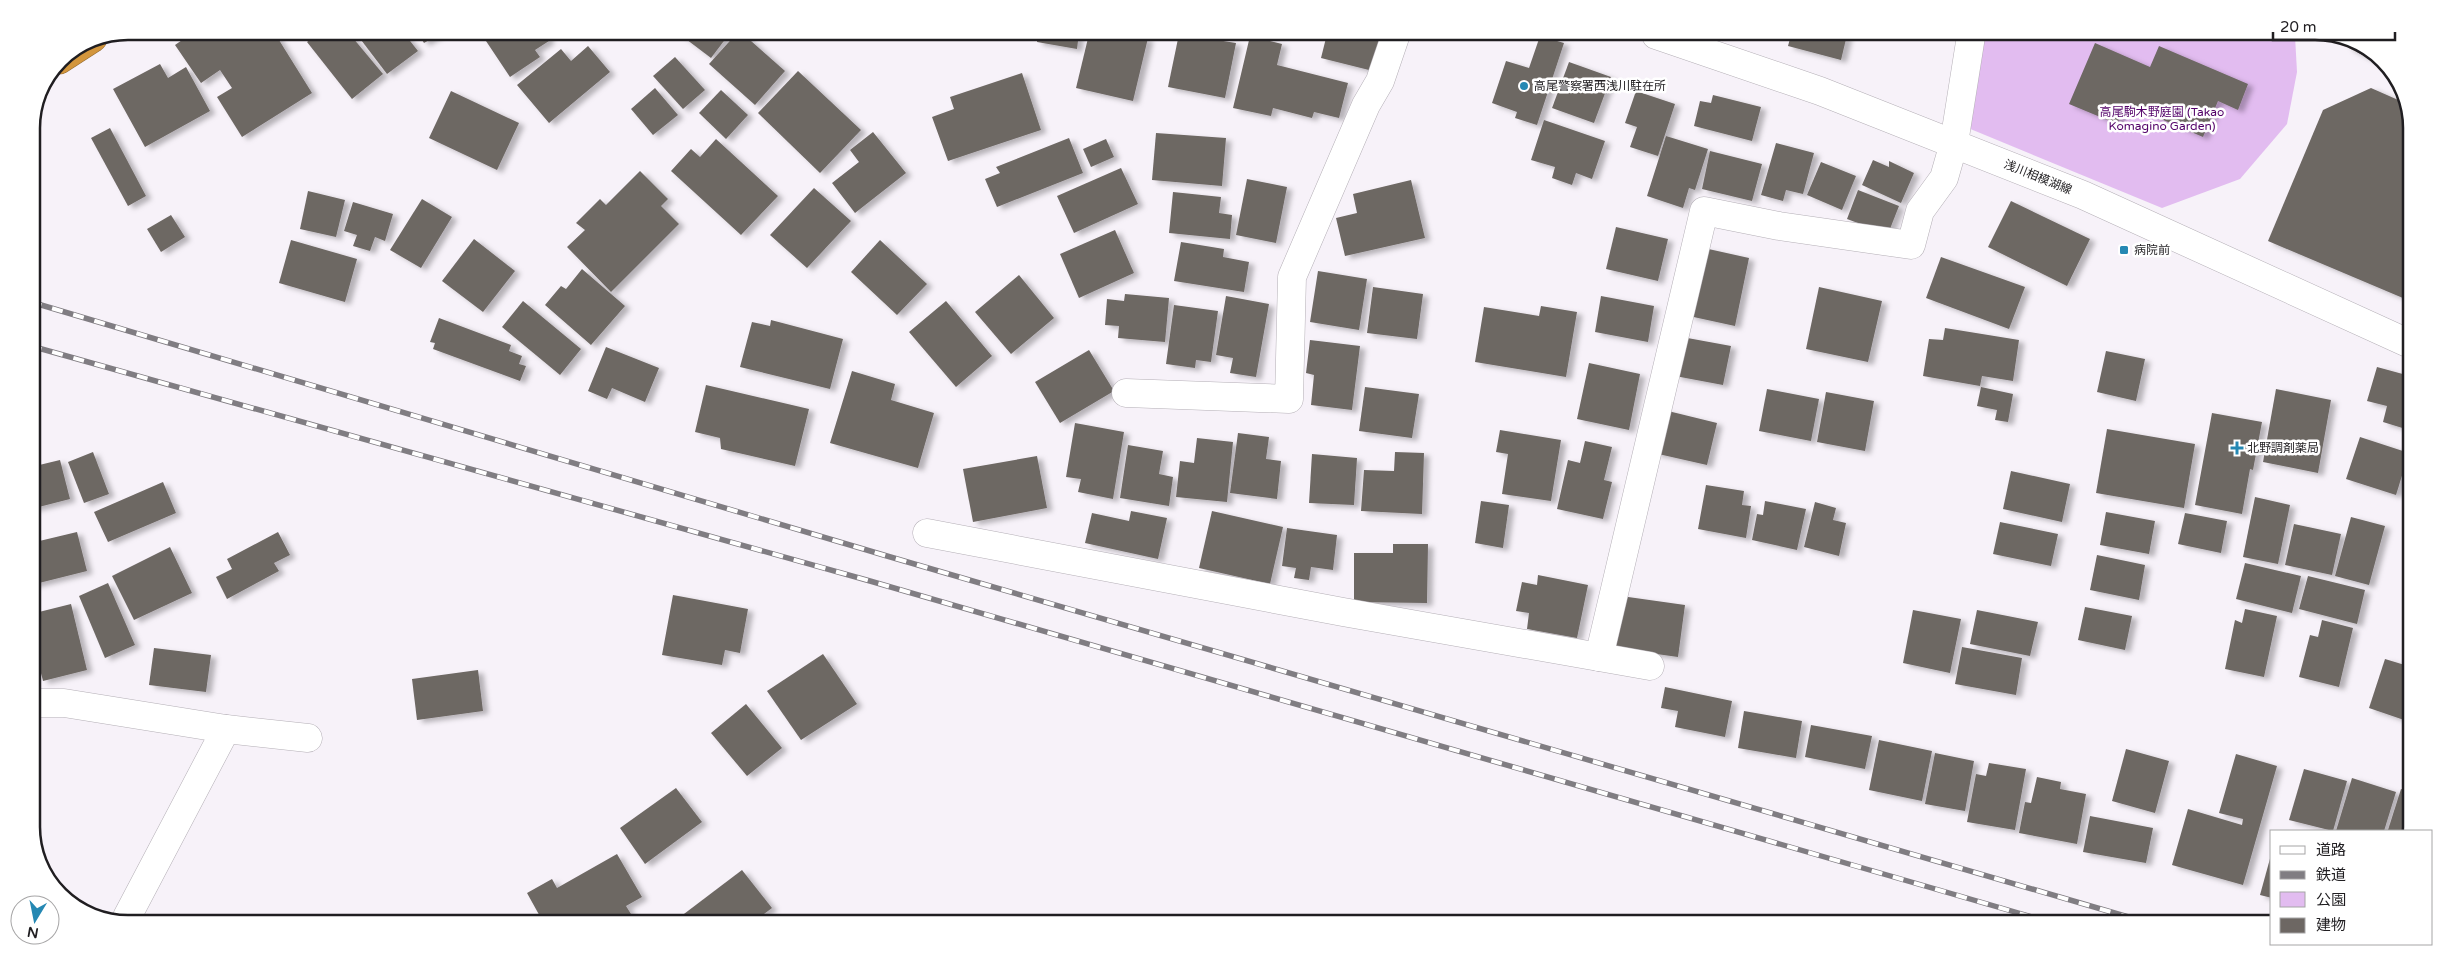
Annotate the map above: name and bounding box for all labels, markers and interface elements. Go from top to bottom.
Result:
scale bar [2273,10,2396,42]
text: 20 m [2280,18,2317,36]
place label: 高尾警察署西浅川駐在所 [1534,79,1666,93]
marker: 高尾警察署西浅川駐在所 [1518,80,1530,92]
park label: 高尾駒木野庭園 (Takao Komagino Garden) [2100,105,2224,133]
street label: 浅川相模湖線 [2002,157,2074,197]
place label: 病院前 [2134,243,2170,257]
marker: 病院前 [2118,244,2130,256]
place label: 北野調剤薬局 [2247,441,2319,455]
marker: 北野調剤薬局 [2231,442,2243,454]
legend [2270,830,2433,945]
text: 道路 [2316,841,2346,859]
text: 鉄道 [2316,866,2346,884]
text: 公園 [2316,891,2346,909]
north arrow [10,895,60,945]
text: 建物 [2316,916,2346,934]
text: N [26,923,40,942]

